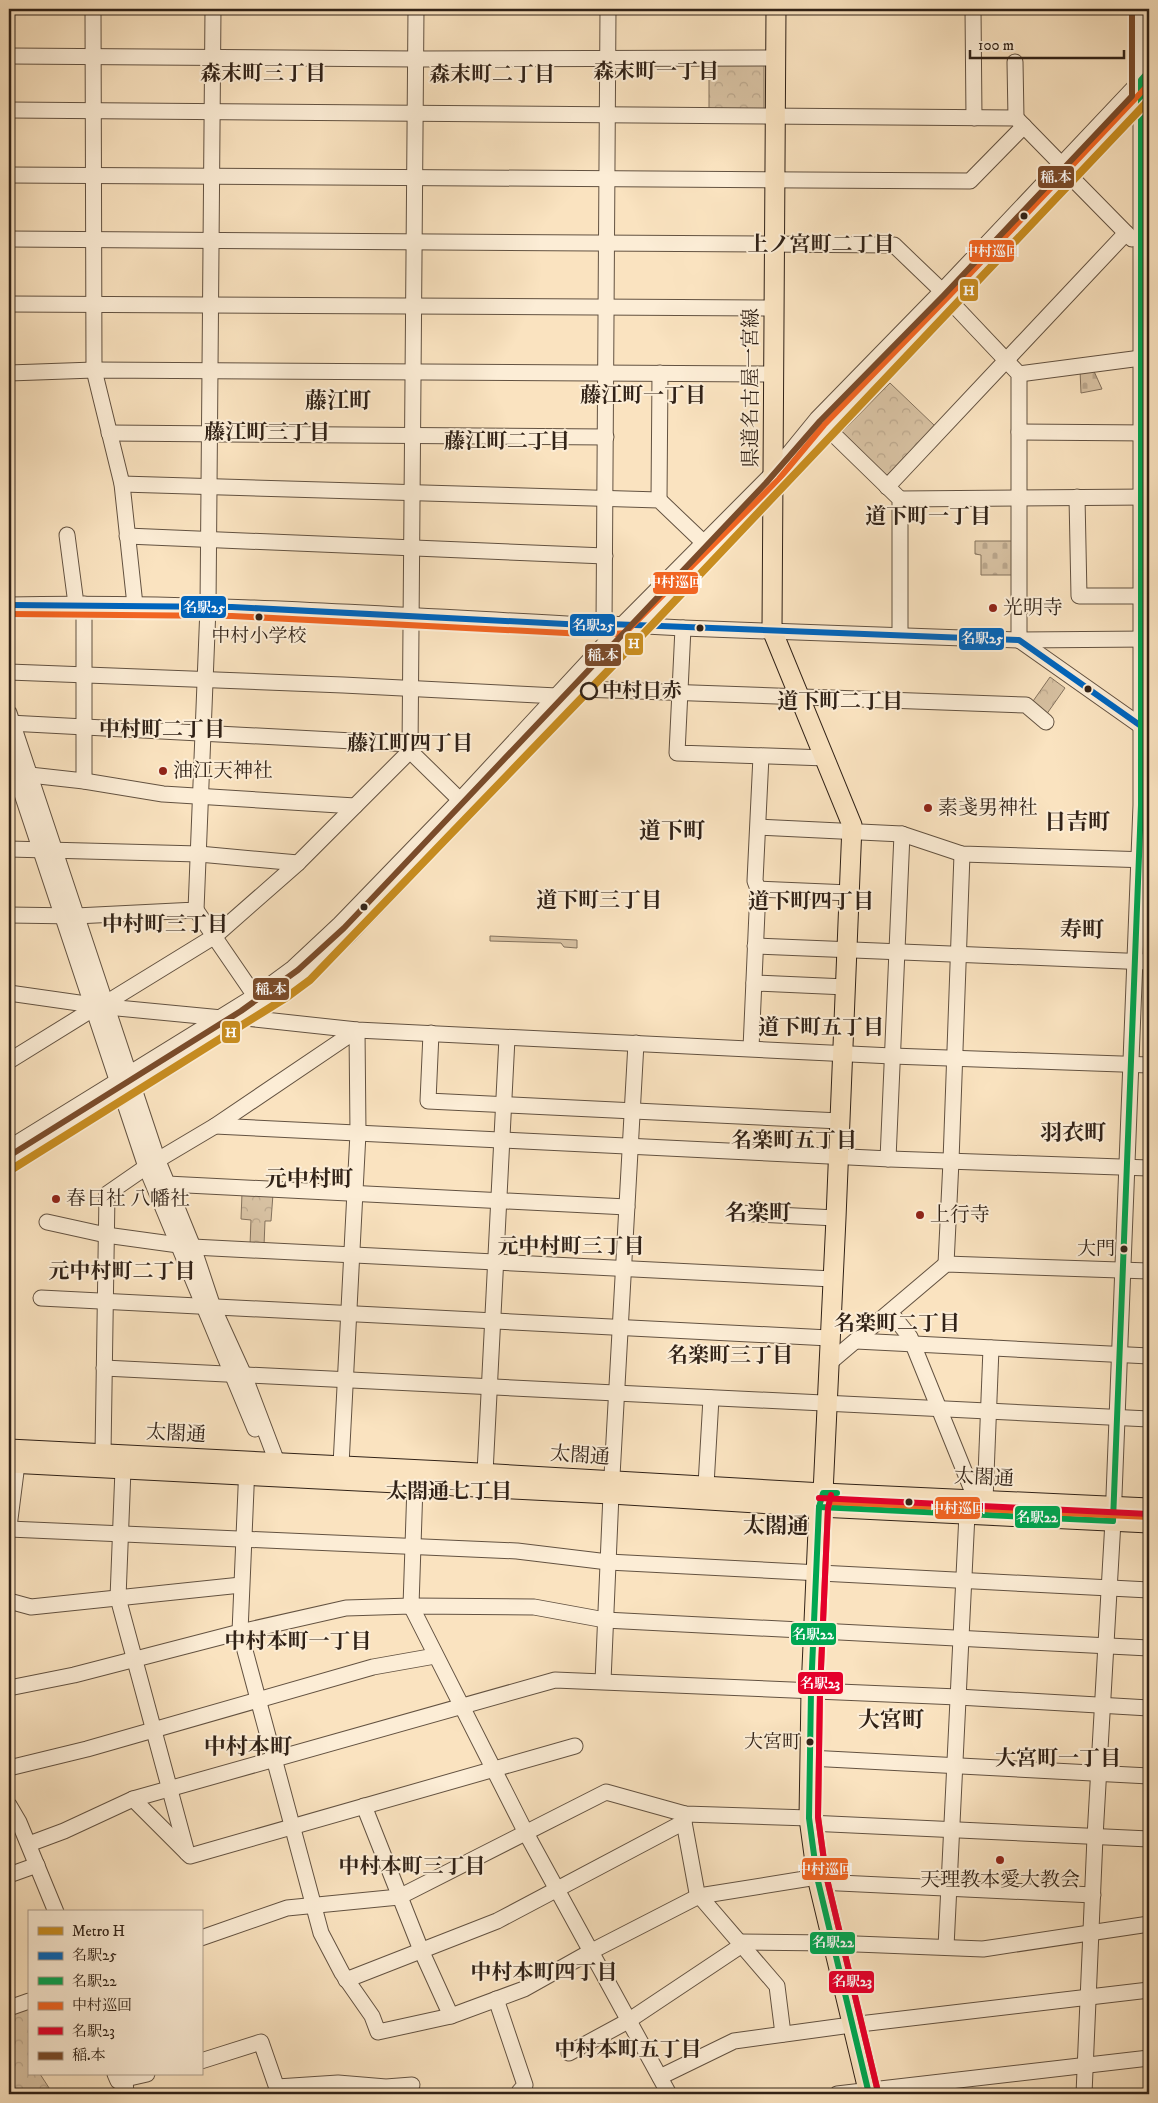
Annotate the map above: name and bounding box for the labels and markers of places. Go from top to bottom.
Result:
unlabelled marker [1019,211,1029,221]
place label: 光明寺 [1003,596,1063,621]
marker: 光明寺 [987,602,999,614]
marker: 中村小学校 [254,612,264,622]
unlabelled marker [695,623,705,633]
place label: 中村小学校 [211,625,307,648]
place label: 中村日赤 [602,679,682,704]
marker: 中村日赤 [580,682,598,700]
unlabelled marker [1083,684,1093,694]
place label: 油江天神社 [173,759,273,784]
marker: 油江天神社 [157,765,169,777]
place label: 素戔男神社 [938,796,1038,821]
marker: 素戔男神社 [922,802,934,814]
unlabelled marker [359,902,369,912]
place label: 春日社 八幡社 [66,1187,190,1212]
marker: 春日社 八幡社 [50,1193,62,1205]
place label: 上行寺 [930,1203,990,1228]
marker: 上行寺 [914,1209,926,1221]
place label: 大門 [1077,1238,1115,1261]
marker: 大門 [1119,1244,1129,1254]
unlabelled marker [904,1497,914,1507]
place label: 大宮町 [744,1731,801,1754]
marker: 大宮町 [805,1737,815,1747]
marker: 天理教本愛大教会 [994,1854,1006,1866]
place label: 天理教本愛大教会 [920,1868,1080,1893]

